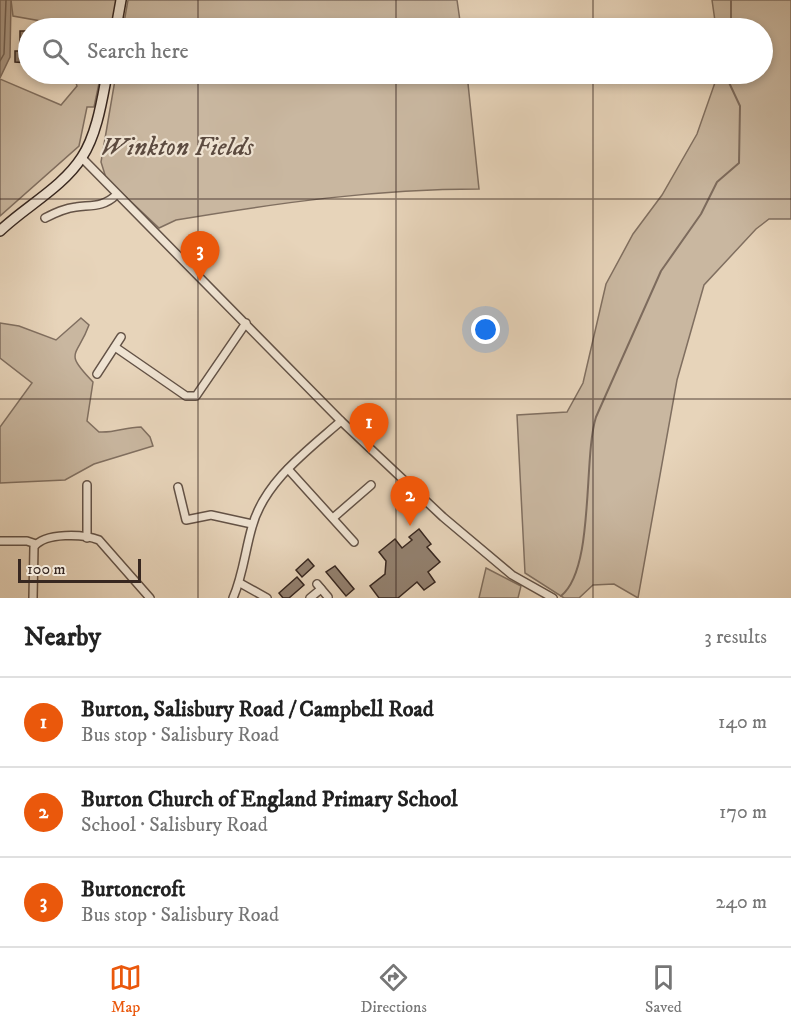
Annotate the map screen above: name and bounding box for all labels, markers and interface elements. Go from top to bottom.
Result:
search box [18,18,773,84]
icon: search [39,35,72,68]
text: Search here [87,38,189,65]
park label: Winkton Fields [101,131,255,164]
pin: 3 [180,232,220,281]
your location [471,315,500,344]
pin: 1 [350,404,388,453]
pin: 2 [390,476,430,526]
scale bar [18,556,141,584]
text: 100 m [27,559,66,579]
text: Nearby [24,621,101,654]
text: 3 results [704,625,767,650]
text: Burton, Salisbury Road / Campbell Road [81,696,434,723]
text: 1 [40,710,47,735]
text: 140 m [718,710,767,735]
text: Bus stop · Salisbury Road [81,723,279,748]
text: Burton Church of England Primary School [81,786,458,813]
text: 2 [39,800,48,825]
text: 170 m [719,800,767,825]
text: School · Salisbury Road [81,813,268,838]
text: Burtoncroft [81,876,185,903]
text: 3 [40,890,47,915]
text: 240 m [716,890,767,915]
text: Bus stop · Salisbury Road [81,903,279,928]
tab: Map [109,961,142,1017]
tab: Directions [360,961,427,1017]
tab: Saved [645,961,682,1017]

